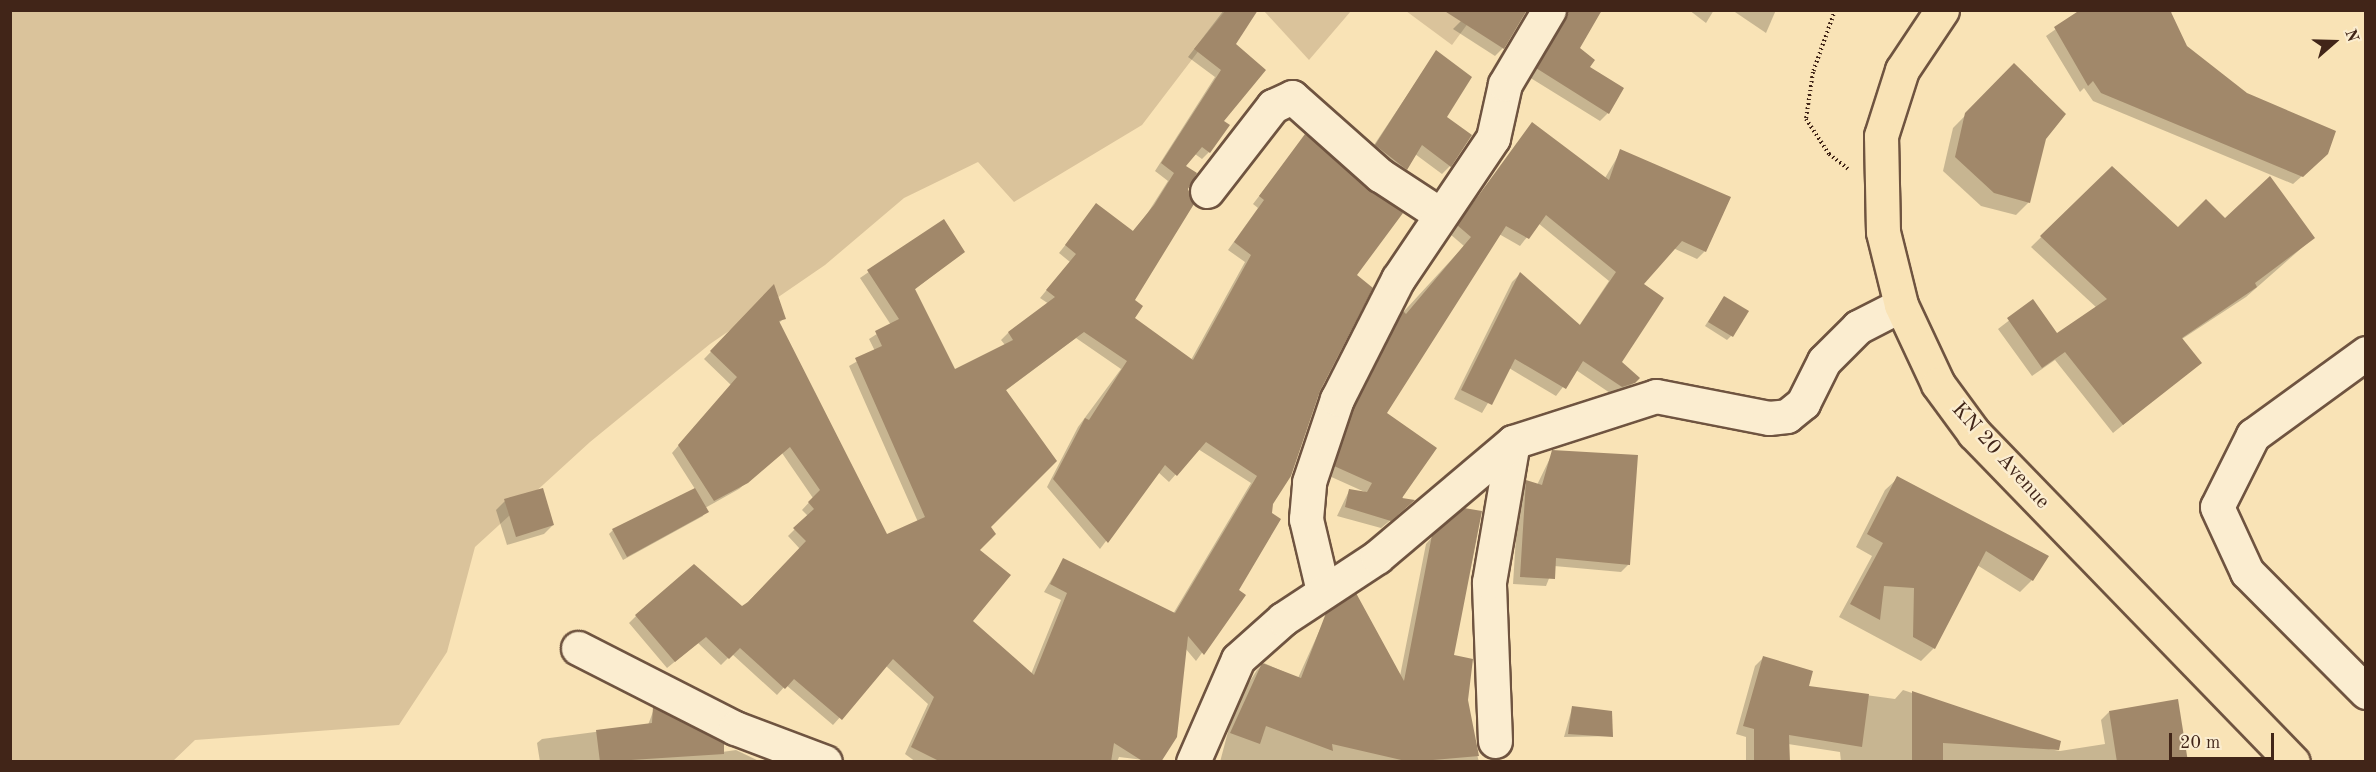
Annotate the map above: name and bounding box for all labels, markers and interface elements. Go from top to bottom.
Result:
north arrow [2304,12,2364,72]
text: N [2341,27,2361,44]
street label: KN 20 Avenue [1946,397,2054,515]
scale bar [2172,721,2277,759]
text: 20 m [2180,734,2220,752]

